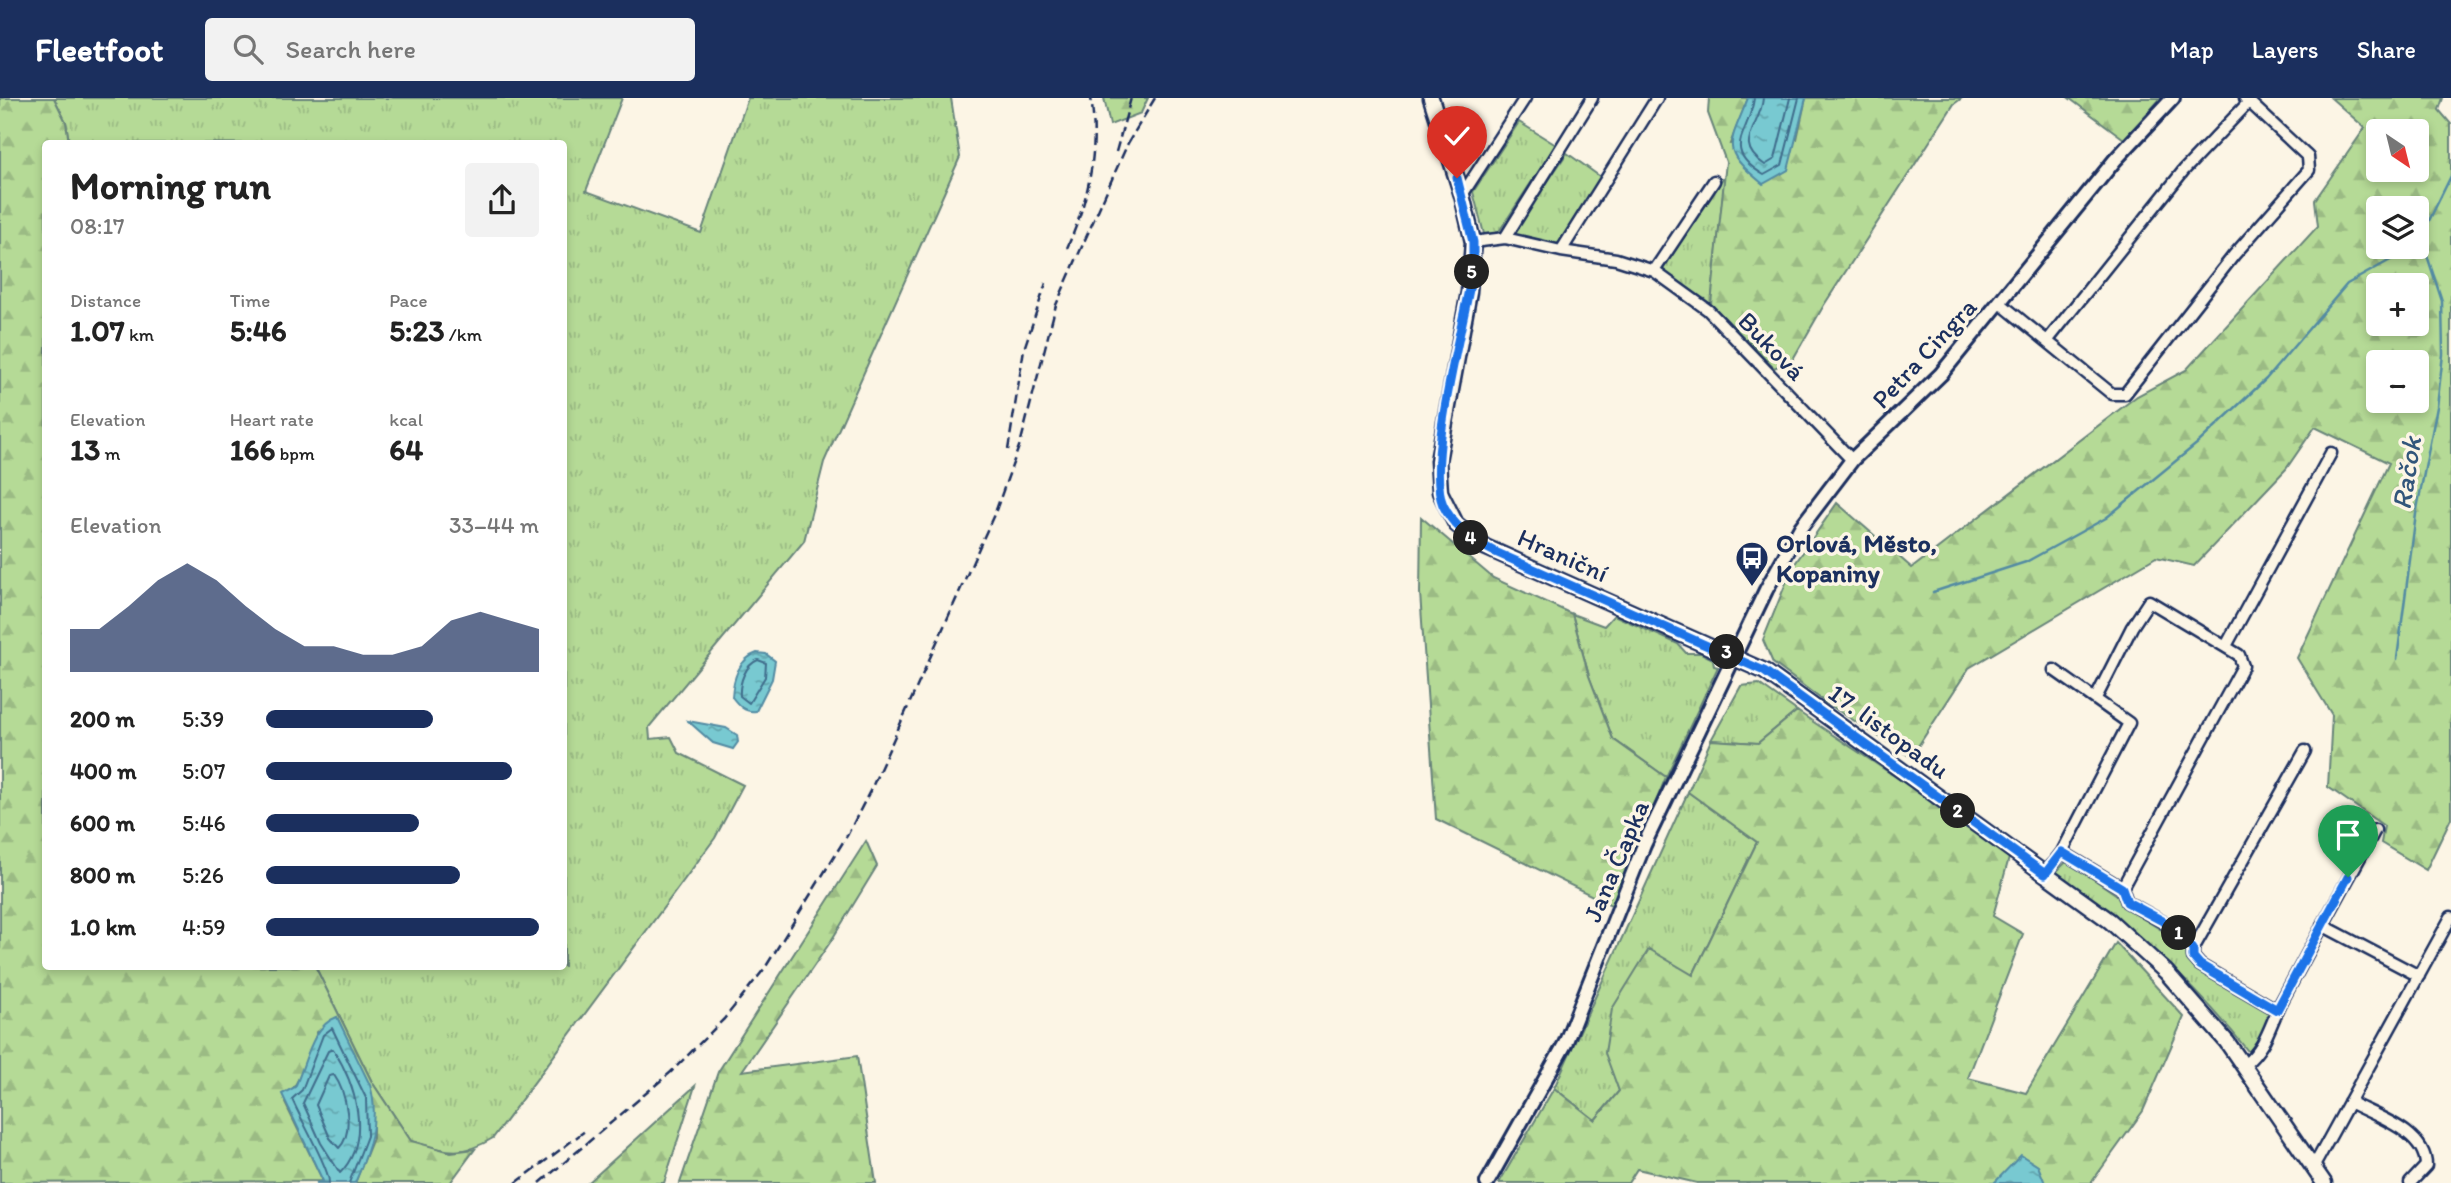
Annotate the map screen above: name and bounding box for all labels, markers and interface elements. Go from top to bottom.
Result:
search box [205,18,695,81]
text: Fleetfoot [35,30,163,69]
icon: search [229,30,267,68]
text: Search here [285,33,416,65]
text: Map [2170,35,2214,64]
text: Layers [2252,35,2319,64]
text: Share [2357,35,2416,64]
pin [1427,106,1487,178]
icon: check [1438,117,1476,155]
north arrow [2366,119,2429,182]
map controls [2366,119,2429,413]
text: Morning run [70,163,271,209]
button: share [465,163,539,237]
button: layers [2366,196,2429,259]
text: 08:17 [70,212,125,240]
pin: 5 [1454,254,1490,290]
text: 5 [1467,260,1476,283]
button: + [2366,273,2429,336]
text: Distance [70,289,141,312]
text: Time [230,289,270,312]
text: Pace [389,289,427,312]
street label: Petra Cingra [1865,291,1984,415]
street label: Buková [1732,305,1813,387]
text: 1.07 [70,312,125,349]
text: 5:46 [230,312,287,349]
text: 5:23 [389,312,445,349]
text: km [125,323,154,346]
text: /km [445,323,482,346]
button: − [2366,350,2429,413]
text: Elevation [70,408,146,431]
text: Heart rate [230,408,314,431]
text: kcal [389,408,423,431]
text: 13 [70,431,100,468]
text: 166 [230,431,275,468]
text: 64 [389,431,423,468]
water label: Račok [2383,433,2429,512]
text: m [100,442,121,465]
text: bpm [275,442,315,465]
text: Elevation [70,511,161,539]
text: 33–44 m [449,511,539,539]
pin: 4 [1454,520,1488,556]
street label: Hraniční [1513,521,1614,589]
text: 4 [1465,526,1476,549]
place label: Orlová, Město, Kopaniny [1776,527,1937,589]
bus stop icon: Orlová, Město, Kopaniny [1733,539,1771,588]
pin: 3 [1710,634,1744,670]
text: 3 [1721,640,1732,663]
street label: 17. listopadu [1822,677,1956,785]
text: 200 m [70,705,135,733]
text: 5:39 [182,705,224,733]
text: 400 m [70,757,137,785]
text: 5:07 [182,757,225,785]
pin: 2 [1940,794,1976,828]
street label: Jana Čapka [1576,795,1656,927]
text: 2 [1953,799,1963,822]
pin [2318,805,2378,877]
text: 600 m [70,809,135,837]
text: 5:46 [182,809,226,837]
icon: arrive [2329,816,2367,854]
text: 800 m [70,861,135,889]
text: 5:26 [182,861,224,889]
text: 1.0 km [70,913,136,941]
text: 4:59 [182,913,226,941]
pin: 1 [2162,916,2196,950]
text: 1 [2174,921,2183,944]

